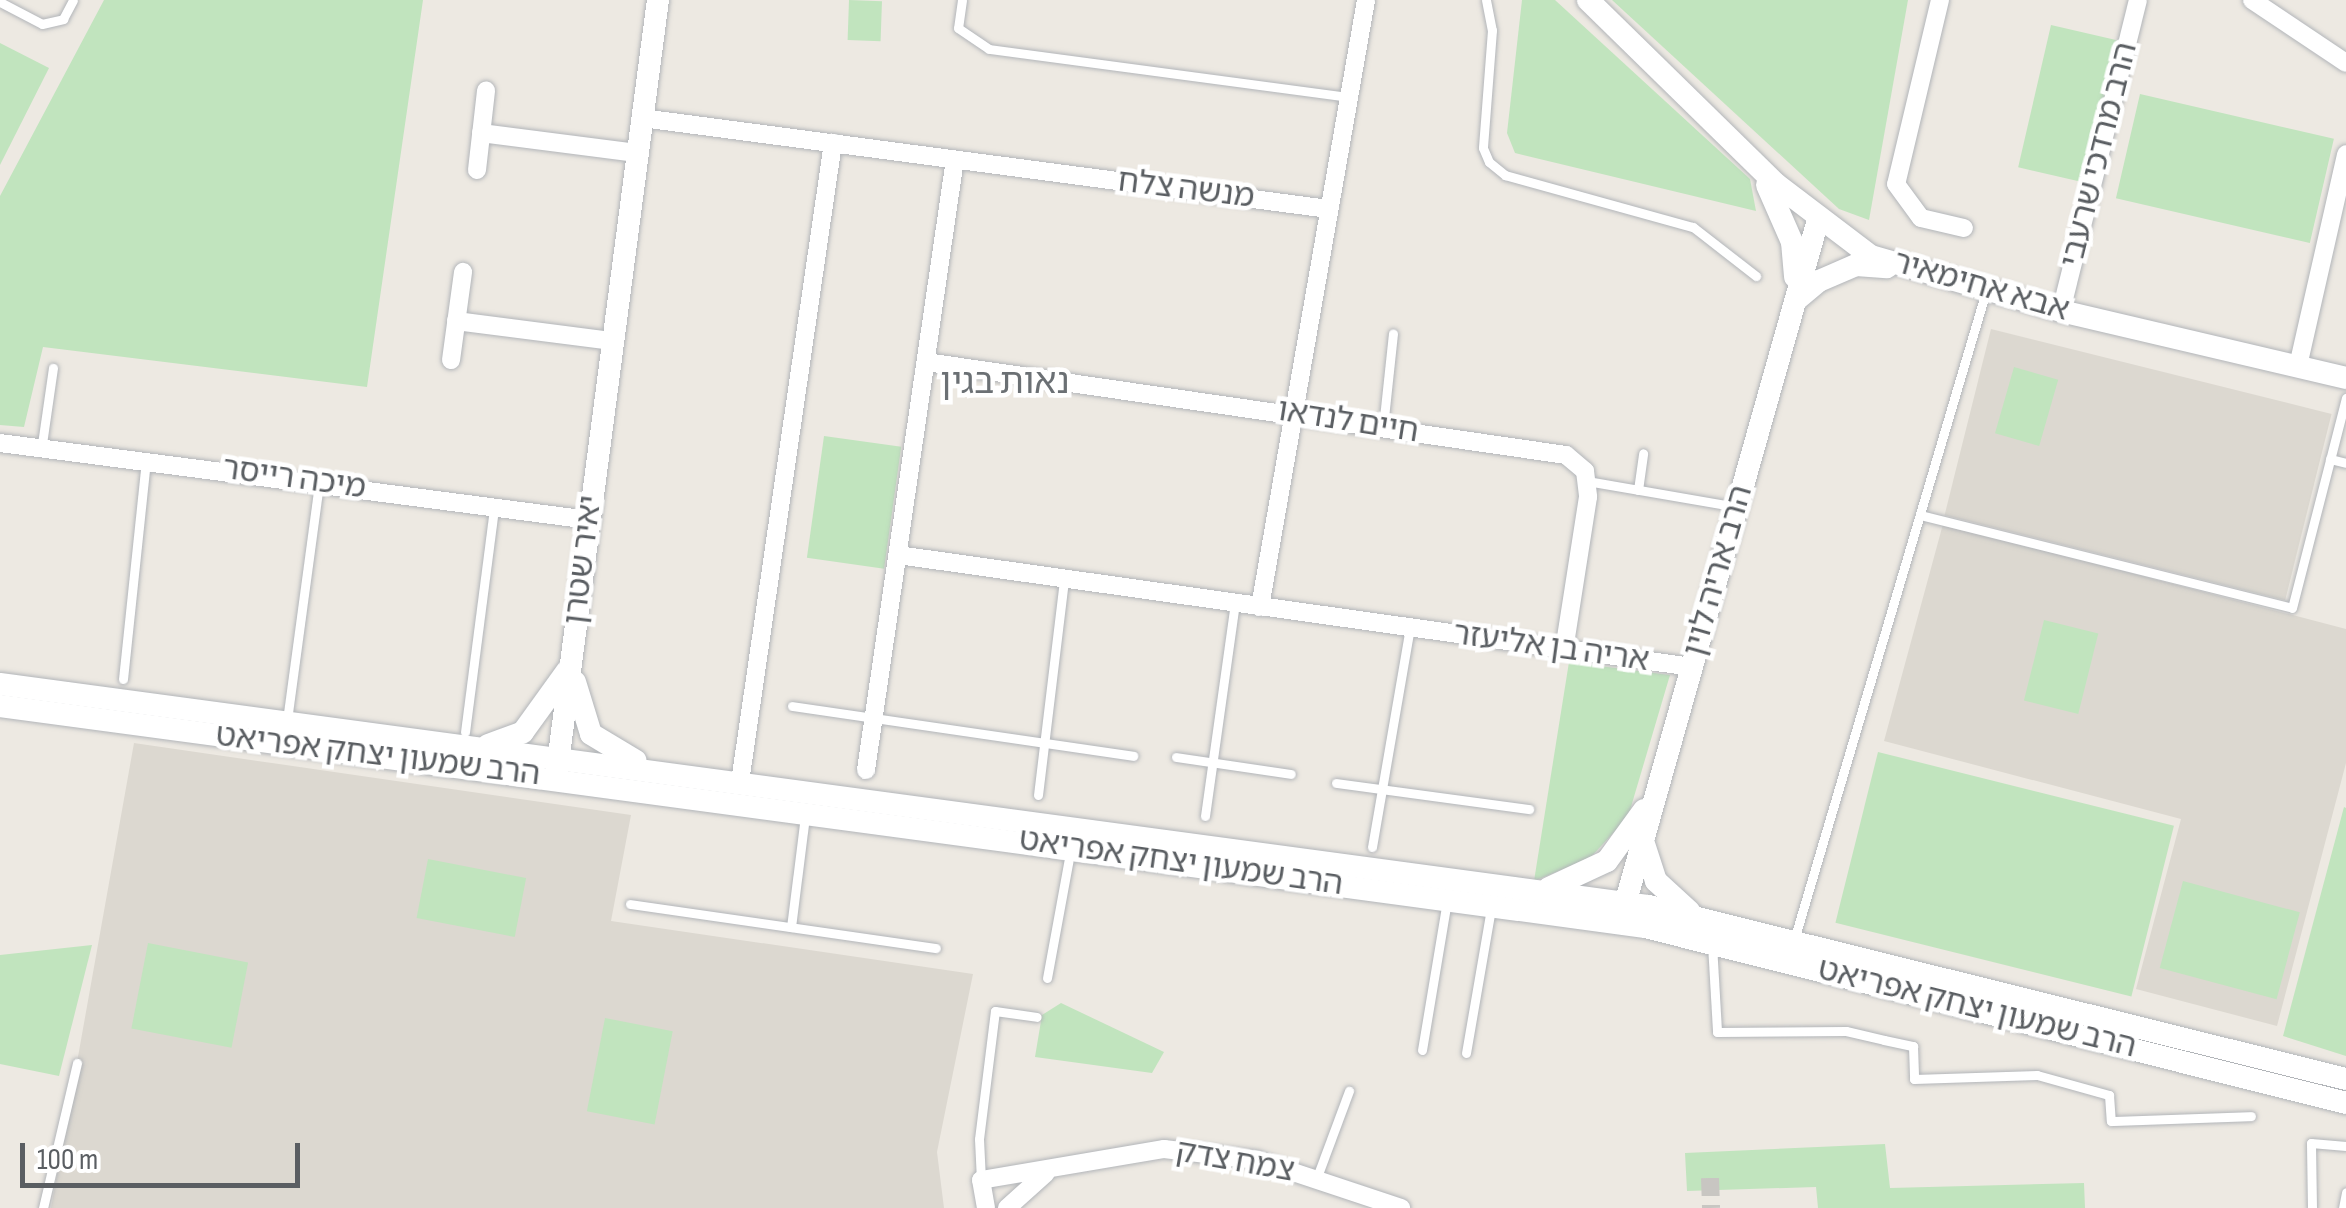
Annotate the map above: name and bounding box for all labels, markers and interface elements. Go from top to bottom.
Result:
street label: הרב מרדכי שרעבי [2053,39,2147,271]
street label: מנשה צלח [1115,163,1257,217]
street label: אבא אחימאיר [1889,244,2073,330]
district label: נאות בגין [940,362,1070,404]
street label: חיים לנדאו [1275,392,1421,452]
street label: מיכה רייסר [220,450,368,508]
street label: הרב אריה לוין [1676,481,1762,661]
street label: יאיר שטרן [557,493,611,627]
street label: אריה בן אליעזר [1451,615,1651,681]
street label: הרב שמעון יצחק אפריאט [214,717,542,795]
street label: הרב שמעון יצחק אפריאט [1017,821,1345,905]
street label: הרב שמעון יצחק אפריאט [1814,951,2140,1067]
scale bar [25,1123,305,1185]
street label: צמח צדק [1173,1133,1297,1191]
text: 100 m [37,1142,98,1178]

